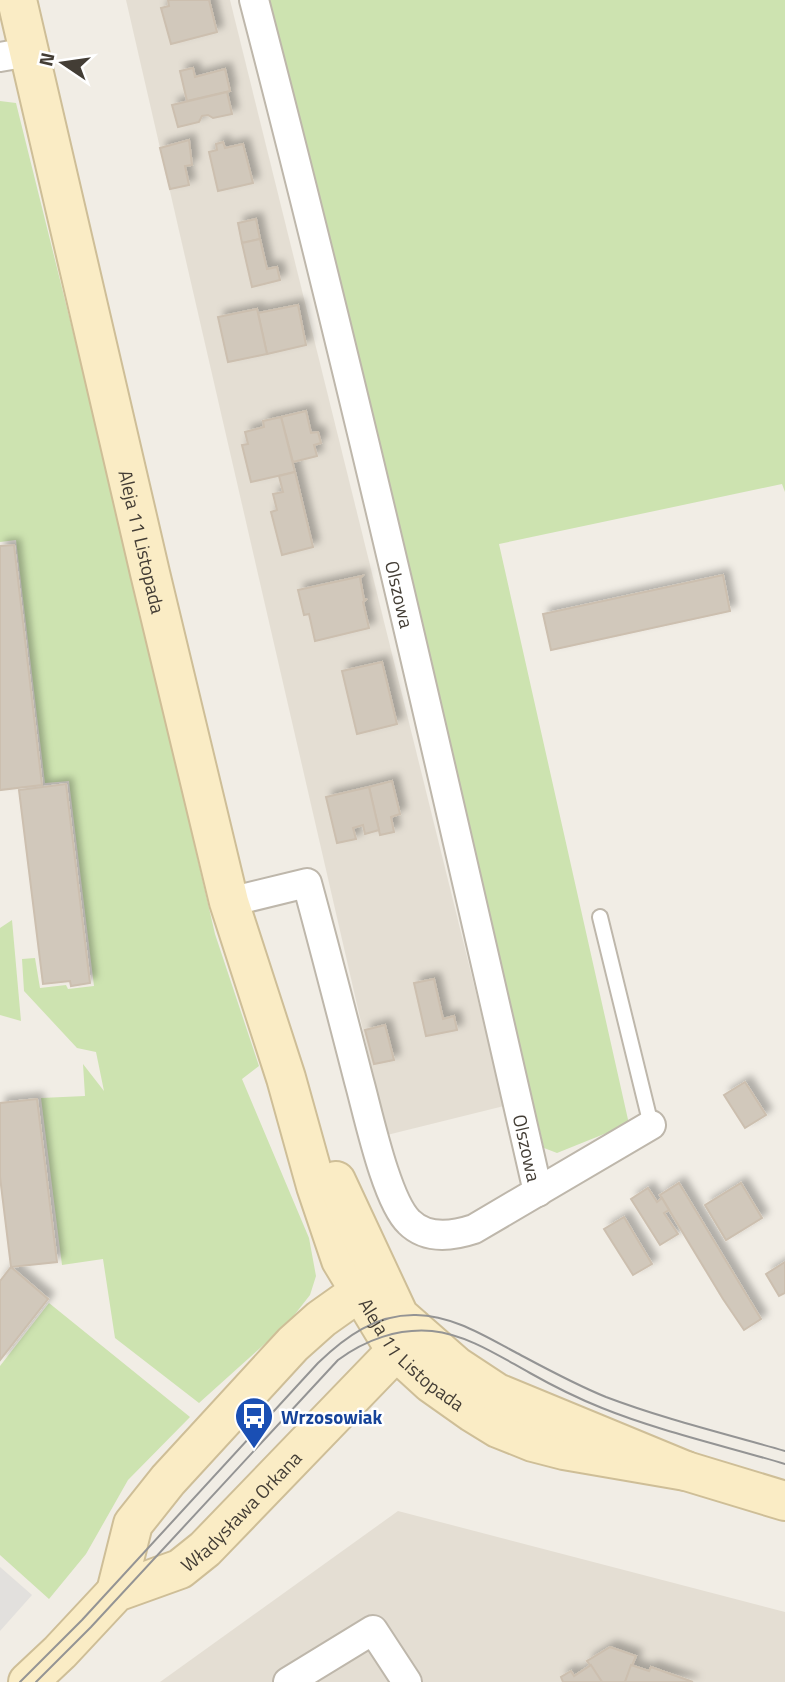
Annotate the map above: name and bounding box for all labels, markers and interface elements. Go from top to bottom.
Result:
north arrow [28,28,98,98]
text: N [30,49,62,69]
street label: Aleja 11 Listopada [112,467,174,617]
street label: Olszowa [378,558,422,631]
street label: Olszowa [506,1111,550,1185]
street label: Aleja 11 Listopada [352,1292,471,1418]
bus stop icon: Wrzosowiak [233,1395,275,1450]
place label: Wrzosowiak [281,1402,383,1431]
street label: Władysława Orkana [174,1443,308,1578]

